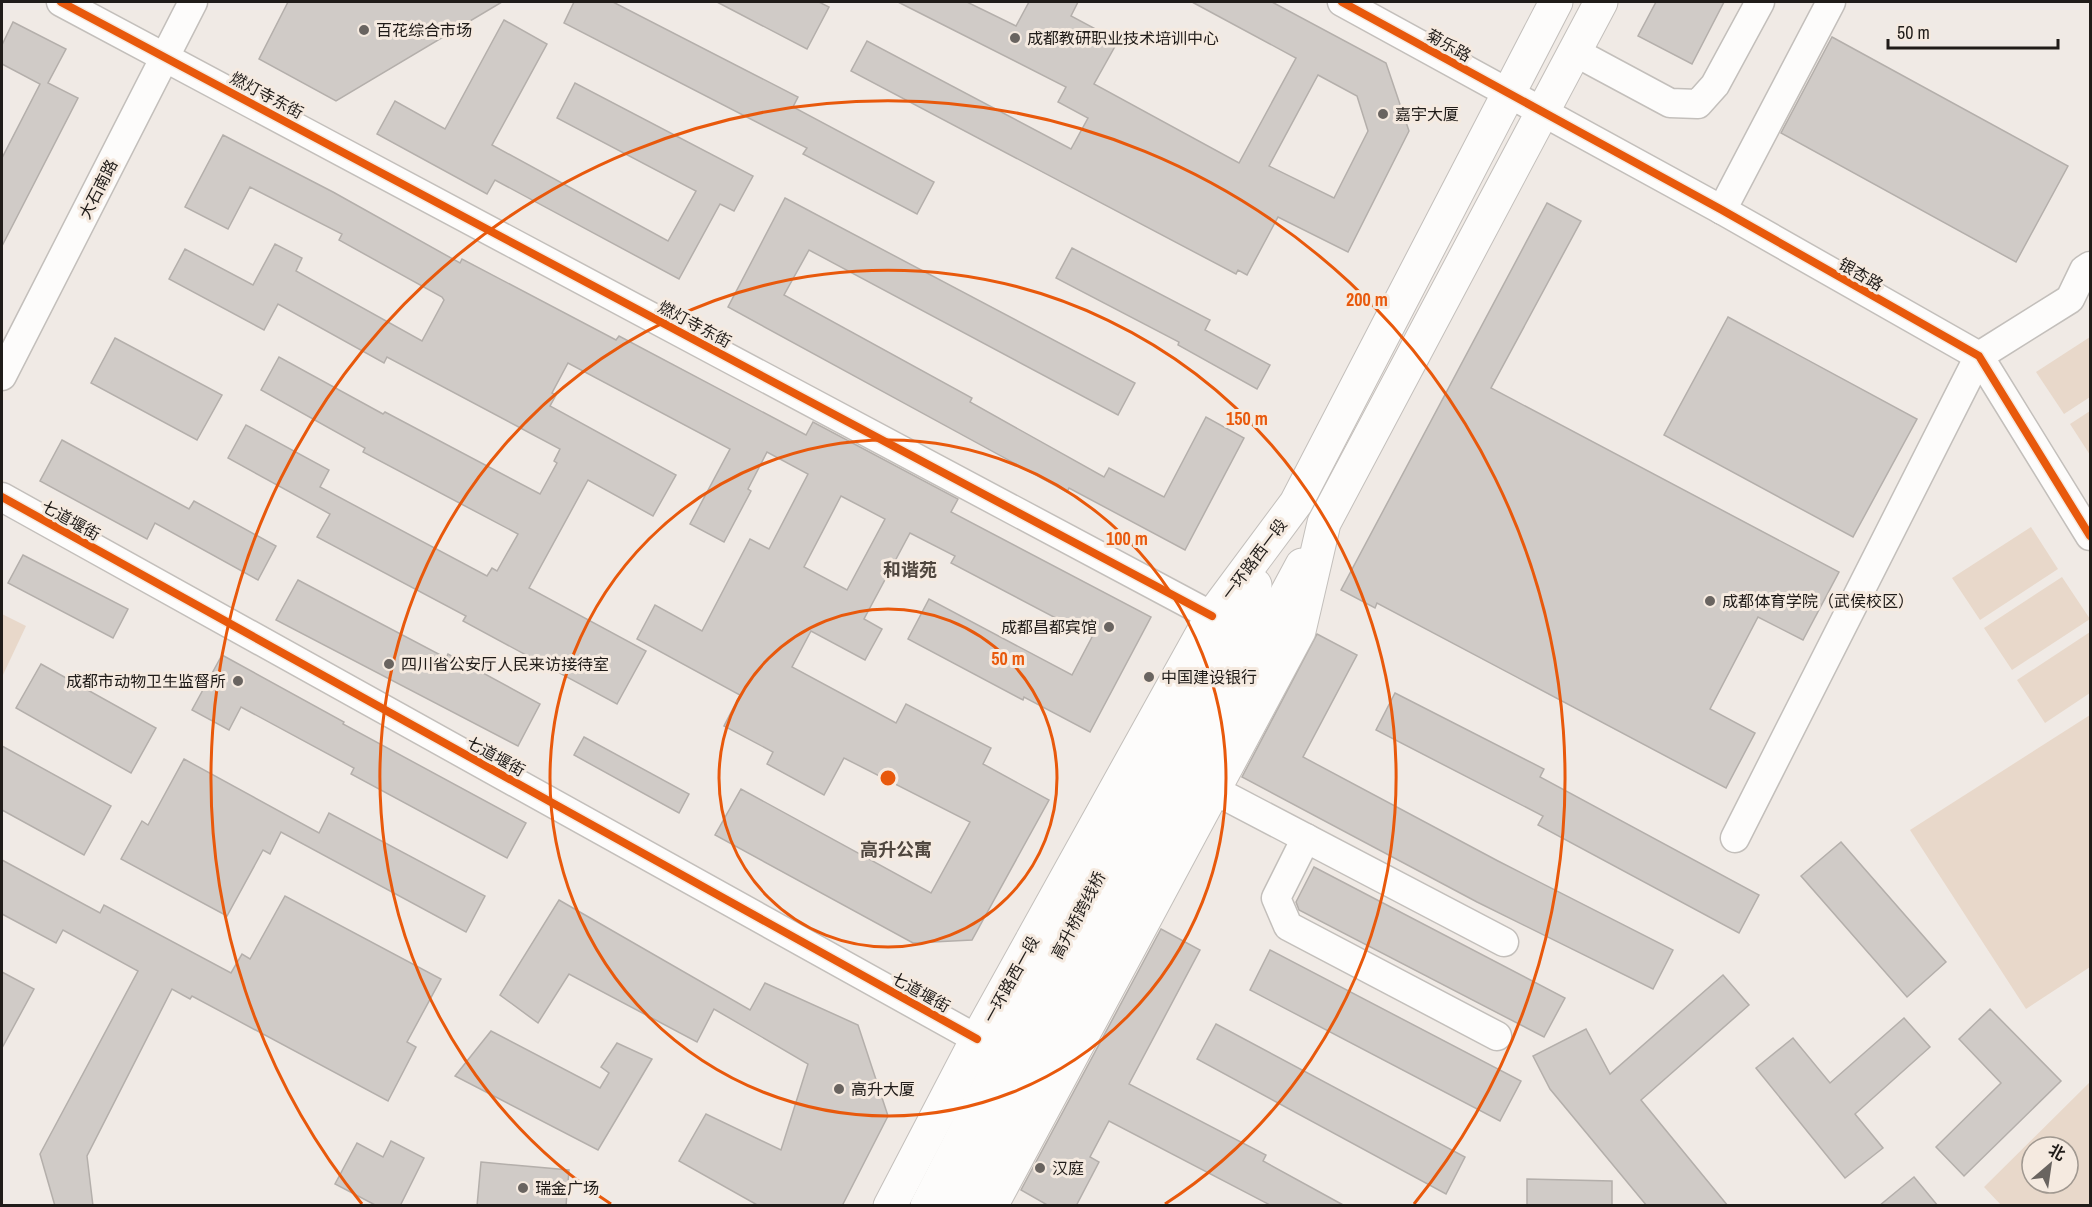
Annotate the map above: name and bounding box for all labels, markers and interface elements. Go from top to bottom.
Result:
scale bar [1888,12,2058,50]
place label: 百花综合市场 [376,19,472,41]
text: 50 m [1897,20,1930,45]
marker: 百花综合市场 [357,23,371,37]
street label: 菊乐路 [1423,24,1475,66]
place label: 成都教研职业技术培训中心 [1027,27,1219,49]
marker: 成都教研职业技术培训中心 [1008,31,1022,45]
street label: 燃灯寺东街 [227,67,307,123]
place label: 嘉宇大厦 [1395,103,1459,125]
marker: 嘉宇大厦 [1376,107,1390,121]
street label: 大石南路 [74,155,122,223]
street label: 银杏路 [1835,252,1887,296]
text: 200 m [1346,287,1388,312]
street label: 燃灯寺东街 [655,296,735,352]
text: 150 m [1226,406,1268,431]
street label: 七道堰街 [38,495,104,545]
street label: 一环路西一段 [1216,514,1292,604]
text: 100 m [1106,526,1148,551]
district label: 和谐苑 [883,557,937,582]
place label: 成都体育学院（武侯校区） [1722,590,1914,612]
marker: 成都体育学院（武侯校区） [1703,594,1717,608]
place label: 成都昌都宾馆 [1001,616,1097,638]
marker: 成都昌都宾馆 [1102,620,1116,634]
text: 50 m [991,646,1025,671]
place label: 四川省公安厅人民来访接待室 [401,653,609,675]
marker: 四川省公安厅人民来访接待室 [382,657,396,671]
place label: 中国建设银行 [1161,666,1257,688]
place label: 成都市动物卫生监督所 [66,670,226,692]
marker: 中国建设银行 [1142,670,1156,684]
marker: 成都市动物卫生监督所 [231,674,245,688]
street label: 七道堰街 [463,731,529,781]
centre of rings [878,768,898,788]
district label: 高升公寓 [860,837,932,862]
street label: 高升桥跨线桥 [1046,867,1110,963]
street label: 一环路西一段 [978,932,1044,1026]
street label: 七道堰街 [888,967,954,1017]
place label: 高升大厦 [851,1078,915,1100]
marker: 高升大厦 [832,1082,846,1096]
north arrow [2020,1135,2080,1195]
text: 北 [2045,1138,2070,1165]
place label: 汉庭 [1052,1157,1084,1179]
marker: 汉庭 [1033,1161,1047,1175]
place label: 瑞金广场 [535,1177,599,1199]
marker: 瑞金广场 [516,1181,530,1195]

